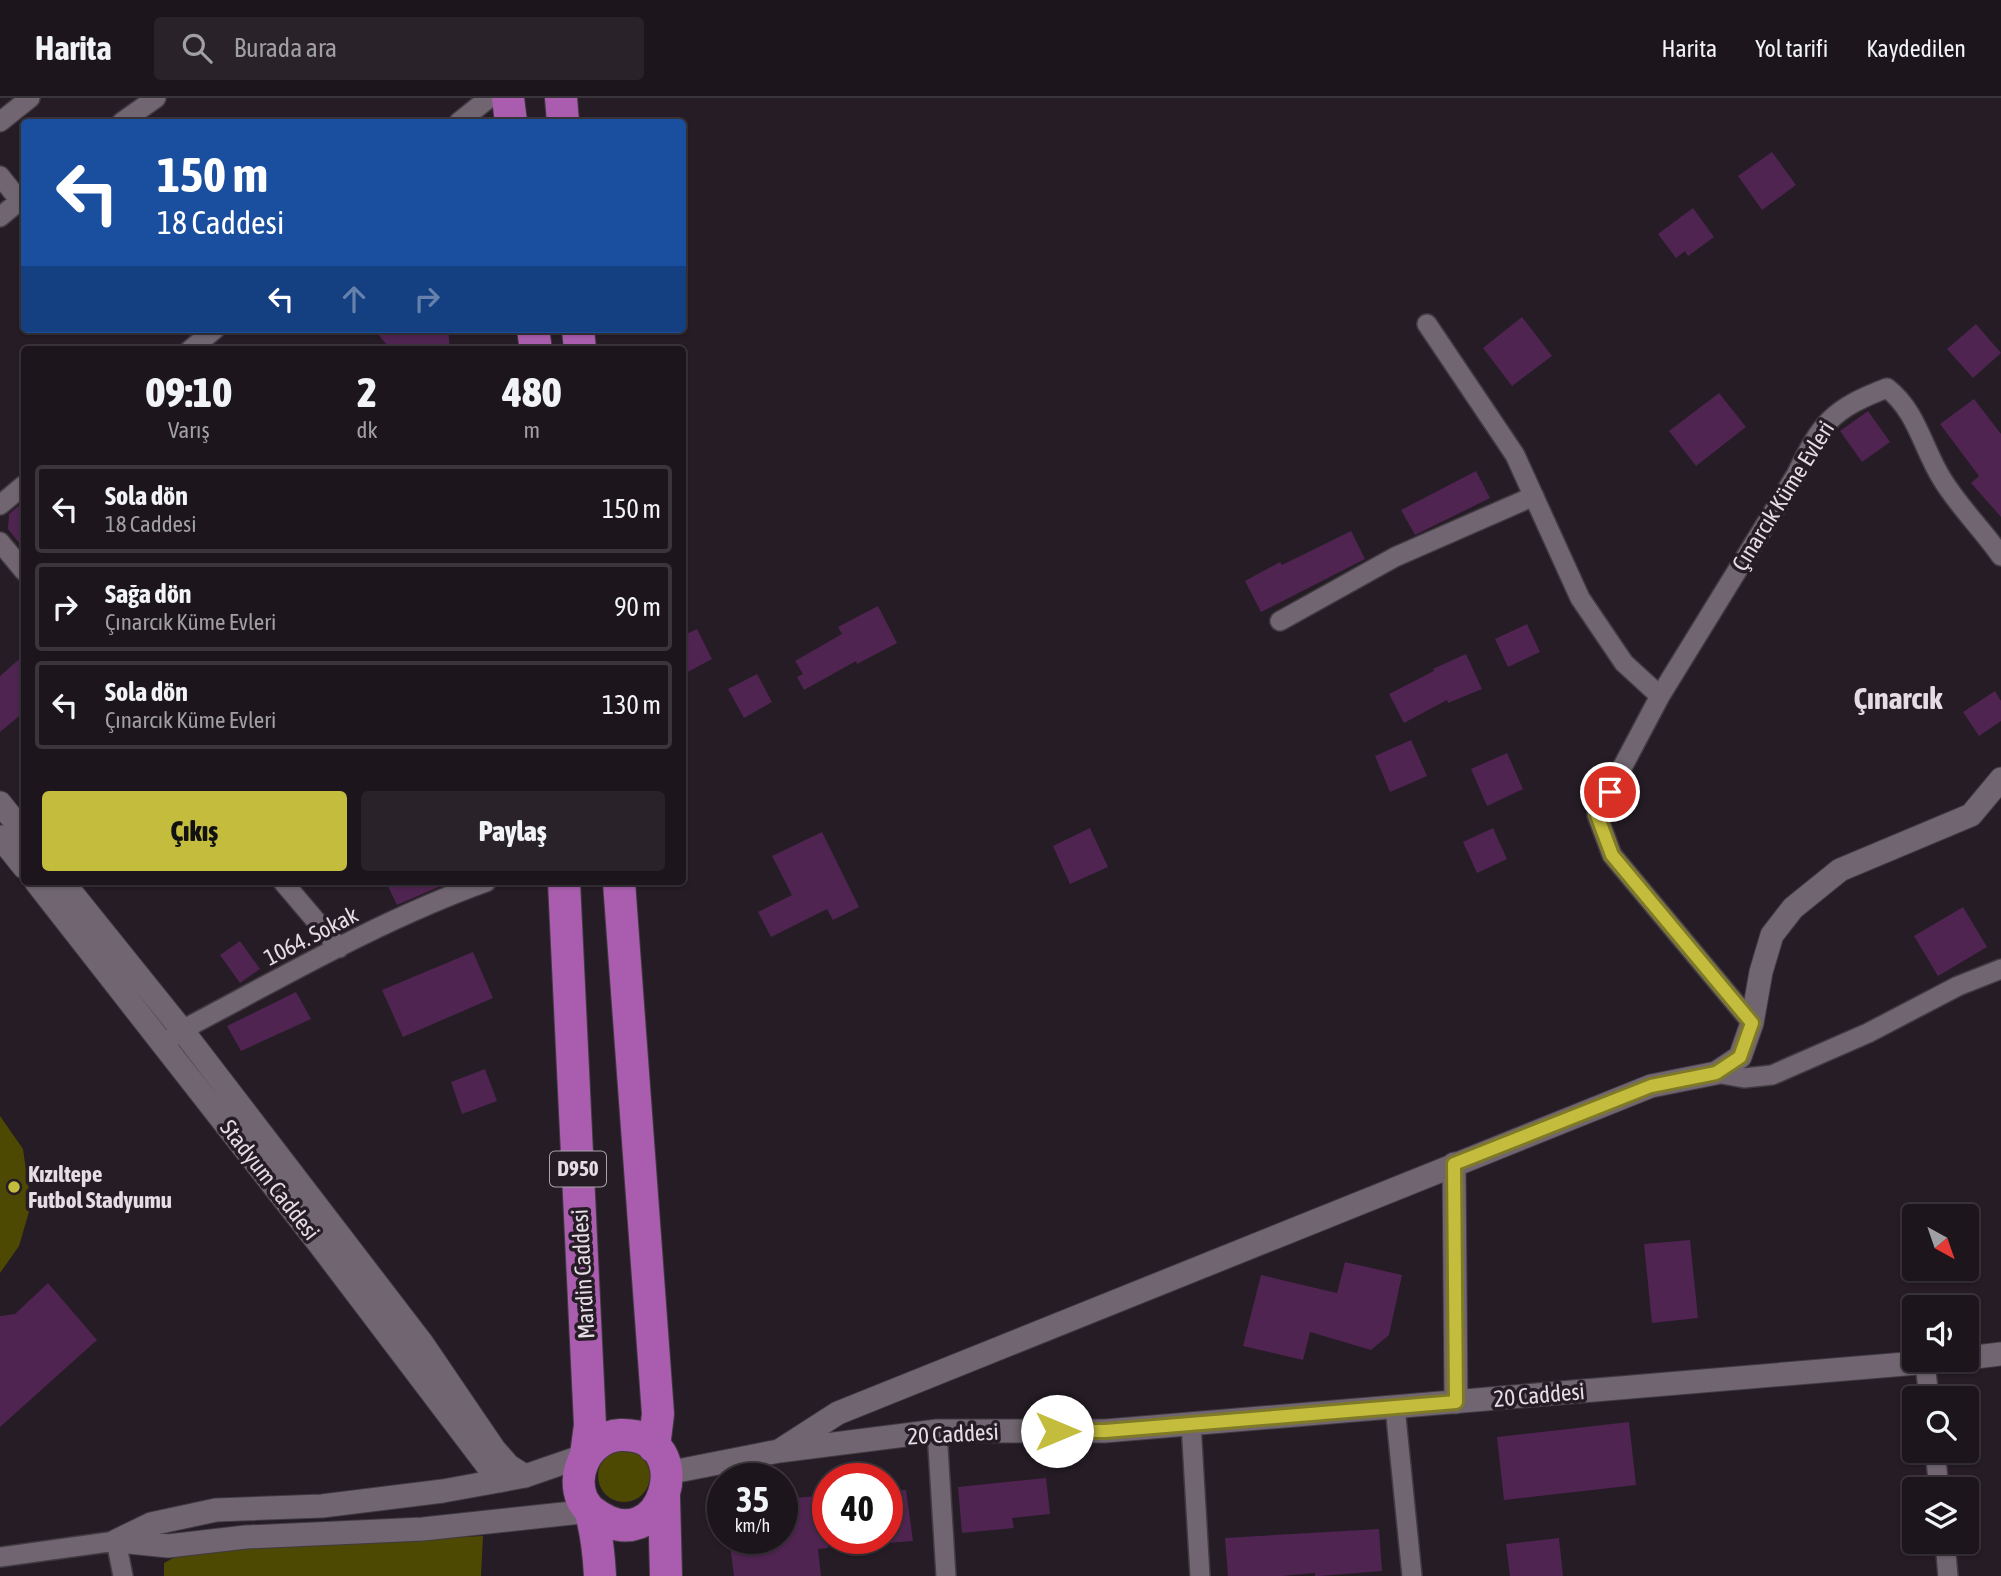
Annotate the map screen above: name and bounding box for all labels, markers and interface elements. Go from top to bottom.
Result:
search box [154,17,644,80]
text: Harita [35,29,112,67]
icon: search [178,29,216,67]
text: Burada ara [234,33,337,63]
text: Harita [1661,35,1717,62]
text: Yol tarifi [1755,35,1828,62]
text: Kaydedilen [1866,35,1966,62]
text: 150 m [157,146,268,202]
icon: left [42,147,133,238]
text: 18 Caddesi [157,204,284,241]
icon: left [262,280,300,318]
icon: ahead [335,280,373,318]
icon: right [408,280,446,318]
text: 09:10 [146,368,232,416]
text: 2 [357,368,377,416]
text: 480 [502,368,561,416]
street label: Çınarcık Küme Evleri [1727,416,1839,576]
text: Varış [168,417,210,443]
text: dk [357,417,378,443]
text: m [523,417,540,443]
text: Sola dön [105,481,188,511]
icon: left [46,490,84,528]
text: 150 m [602,494,661,524]
text: 18 Caddesi [105,511,196,537]
text: Sağa dön [105,579,191,609]
icon: right [46,588,84,626]
text: 90 m [614,592,661,622]
text: Çınarcık Küme Evleri [105,609,276,635]
text: Sola dön [105,677,188,707]
district label: Çınarcık [1854,681,1943,715]
icon: left [46,686,84,724]
text: 130 m [602,690,661,720]
text: Çınarcık Küme Evleri [105,707,276,733]
pin [1580,762,1640,822]
icon: arrive [1591,773,1629,811]
button: Çıkış [42,791,347,871]
button: Paylaş [361,791,665,871]
street label: 1064. Sokak [260,901,362,971]
street label: Stadyum Caddesi [215,1115,325,1245]
road number: D950 [550,1152,606,1186]
place label: Kızıltepe Futbol Stadyumu [28,1161,172,1213]
marker: Kızıltepe Futbol Stadyumu [6,1179,22,1195]
north arrow [1902,1204,1979,1281]
map controls [1902,1204,1979,1554]
street label: Mardin Caddesi [567,1208,599,1340]
button: sound [1902,1295,1979,1372]
street label: 20 Caddesi [1492,1378,1586,1412]
button: search [1902,1386,1979,1463]
position arrow [1020,1394,1094,1468]
street label: 20 Caddesi [907,1419,999,1449]
speed limit sign: 40 [812,1463,903,1554]
button: layers [1902,1477,1979,1554]
text: 35 [736,1479,769,1519]
text: km/h [735,1515,770,1536]

